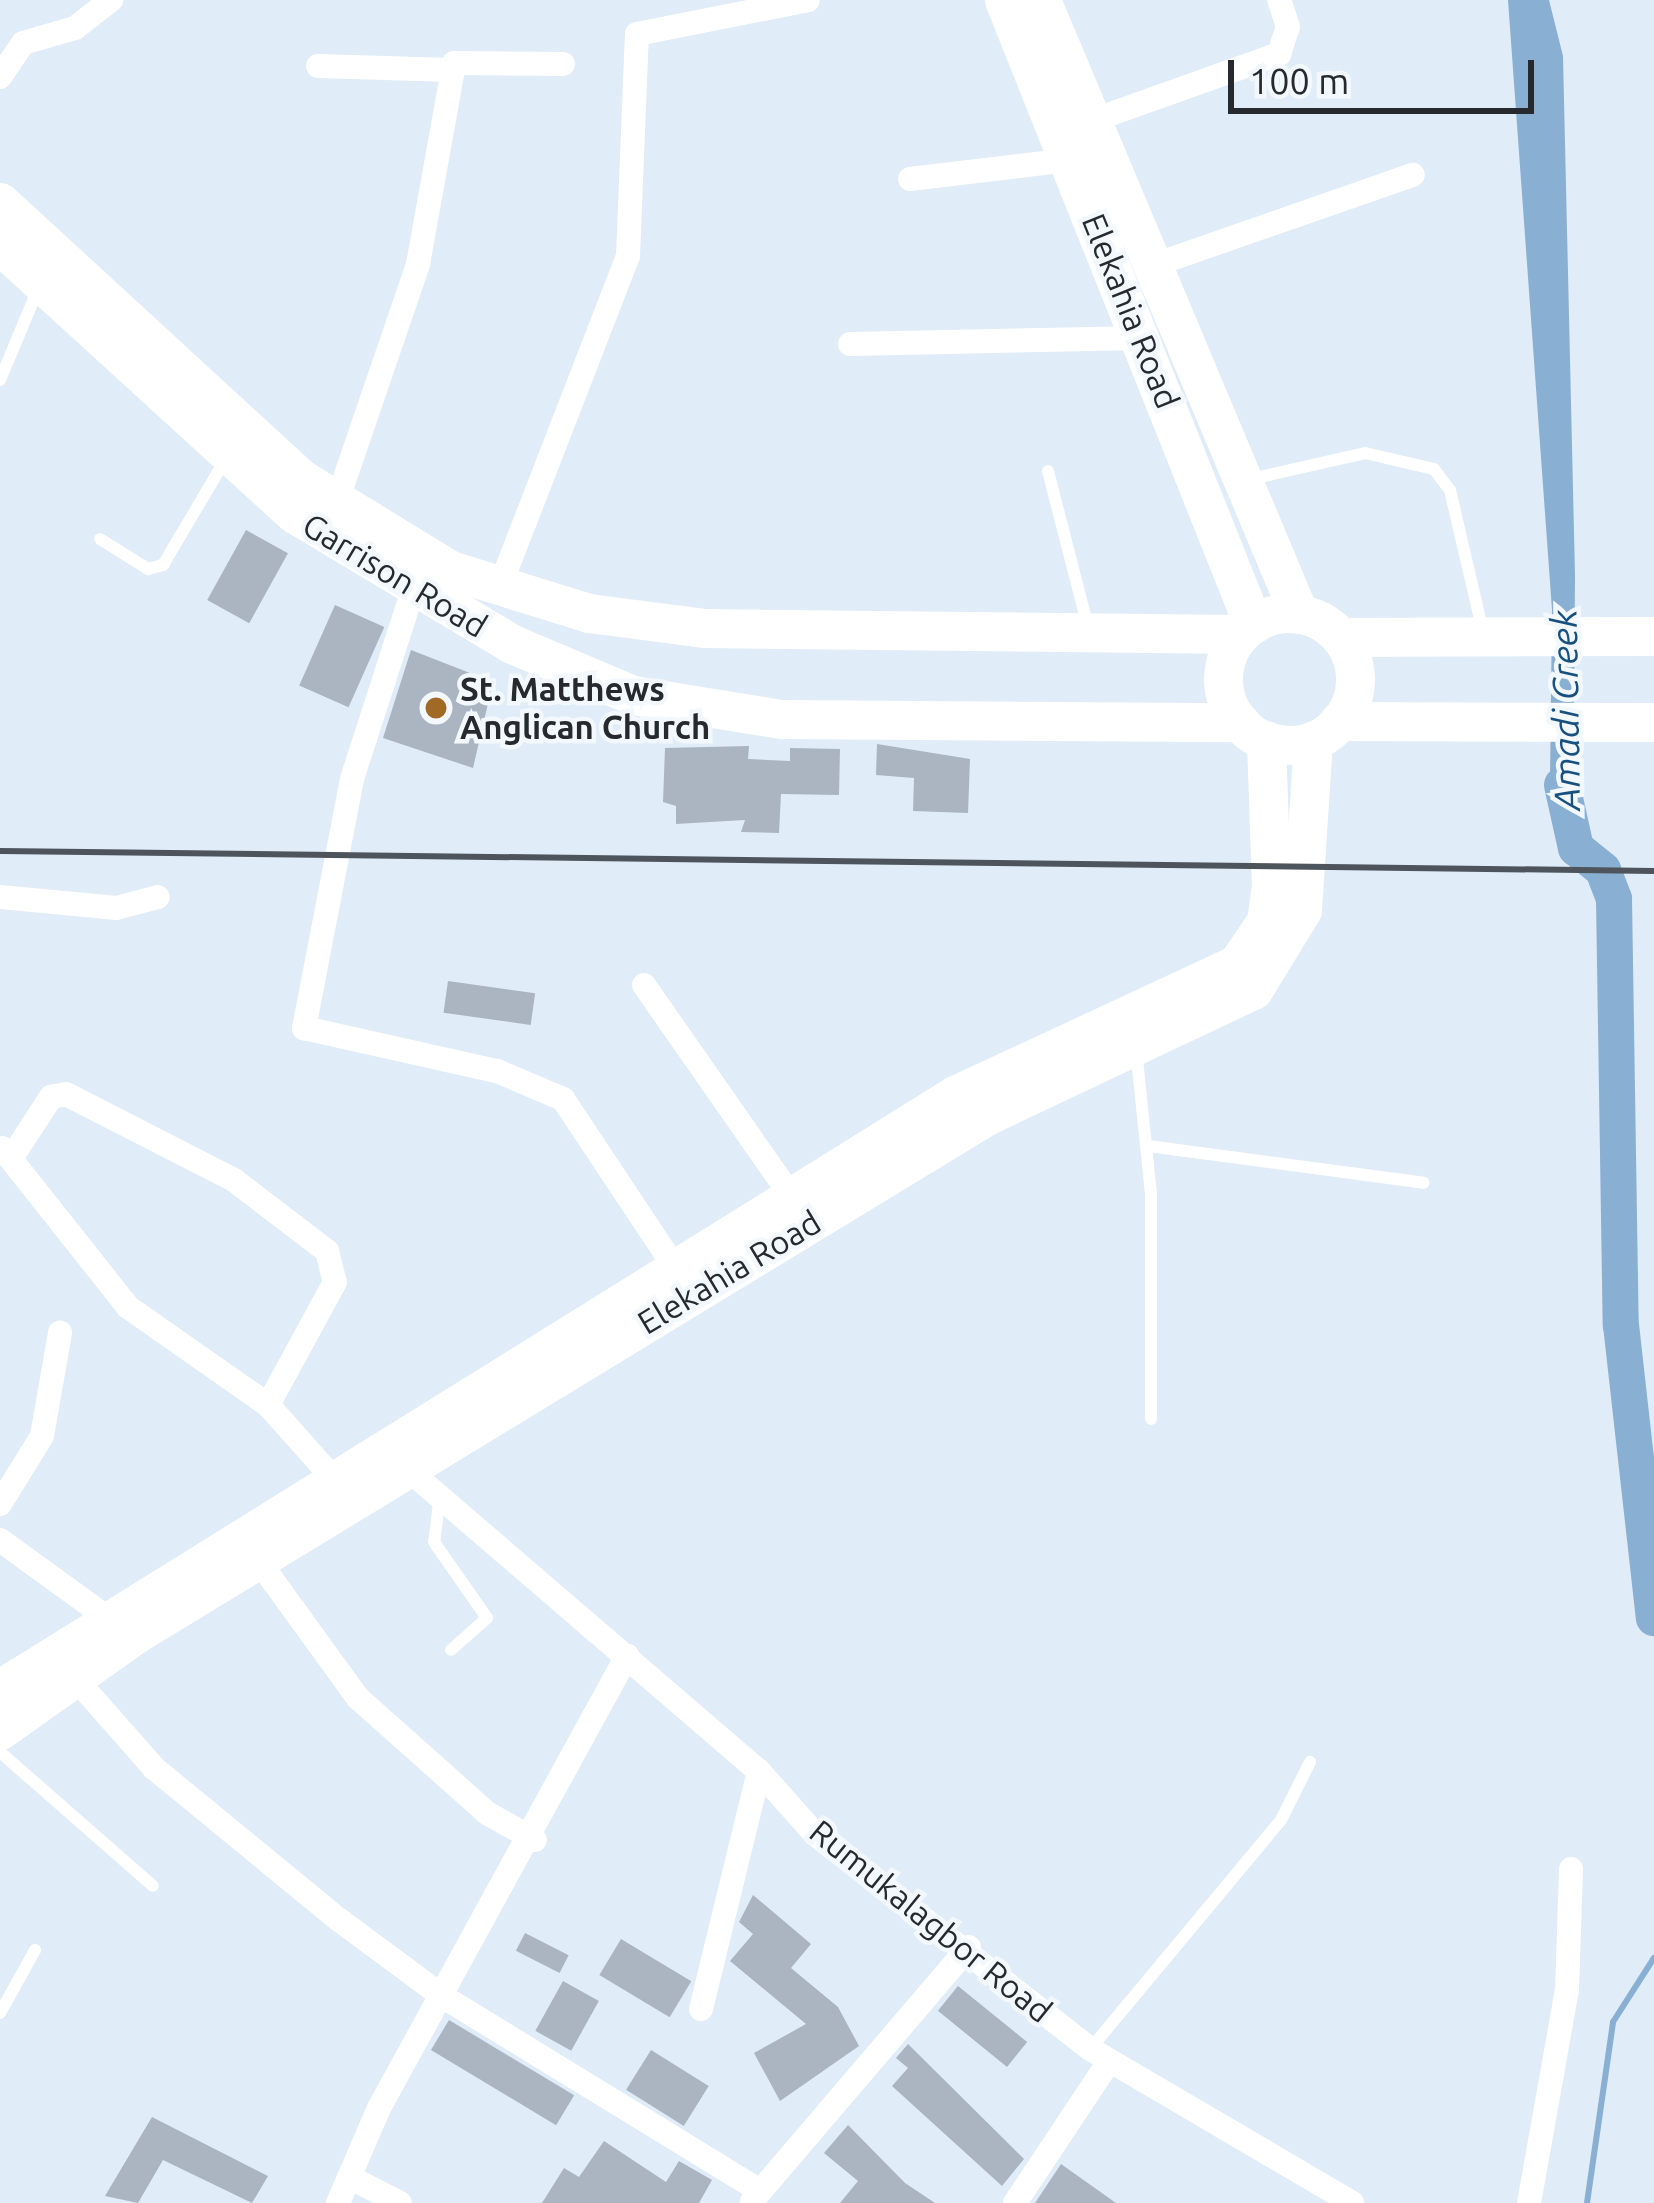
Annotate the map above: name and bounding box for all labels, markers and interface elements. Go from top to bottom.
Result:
scale bar [1234,36,1540,110]
text: 100 m [1249,60,1349,101]
street label: Elekahia Road [1074,208,1188,414]
street label: Garrison Road [296,504,494,646]
water label: Amadi Creek [1542,609,1588,811]
place label: St. Matthews Anglican Church [460,669,710,747]
marker: St. Matthews Anglican Church [423,695,449,721]
street label: Elekahia Road [630,1202,828,1342]
street label: Rumukalagbor Road [802,1811,1060,2031]

